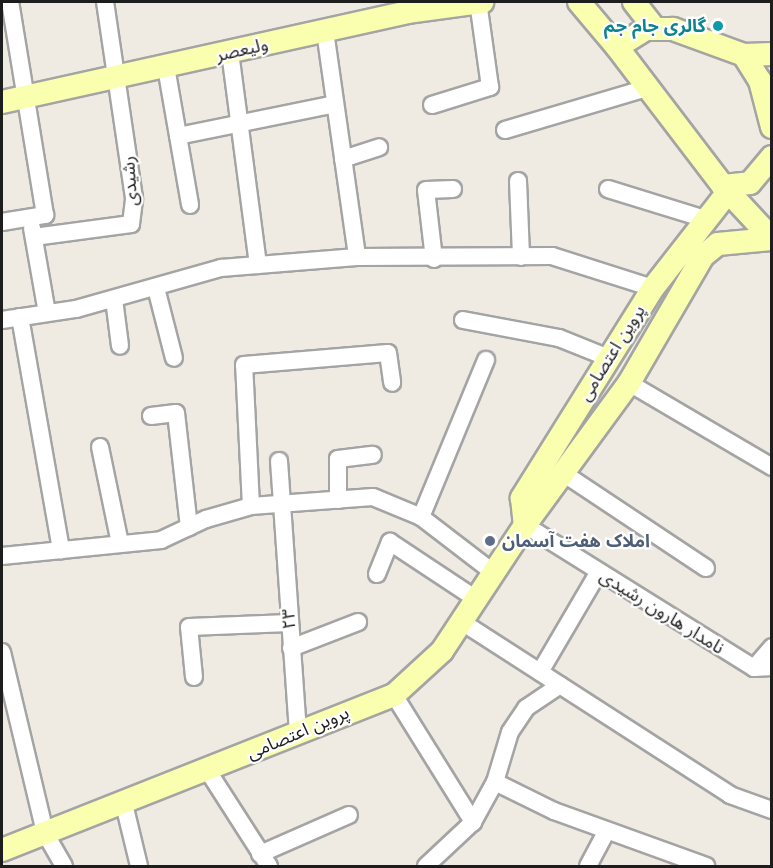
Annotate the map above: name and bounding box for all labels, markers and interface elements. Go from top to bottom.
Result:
place label: گالری جام جم [604,15,706,37]
marker: گالری جام جم [711,19,725,33]
street label: ولیعصر [214,34,270,66]
street label: رشیدی [117,155,143,207]
street label: پروین اعتصامی [574,301,650,405]
place label: املاک هفت آسمان [502,530,650,552]
marker: املاک هفت آسمان [483,534,497,548]
street label: نامدار هارون رشیدی [596,565,728,659]
street label: ۲۳ [278,608,300,630]
street label: پروین اعتصامی [244,702,352,764]

